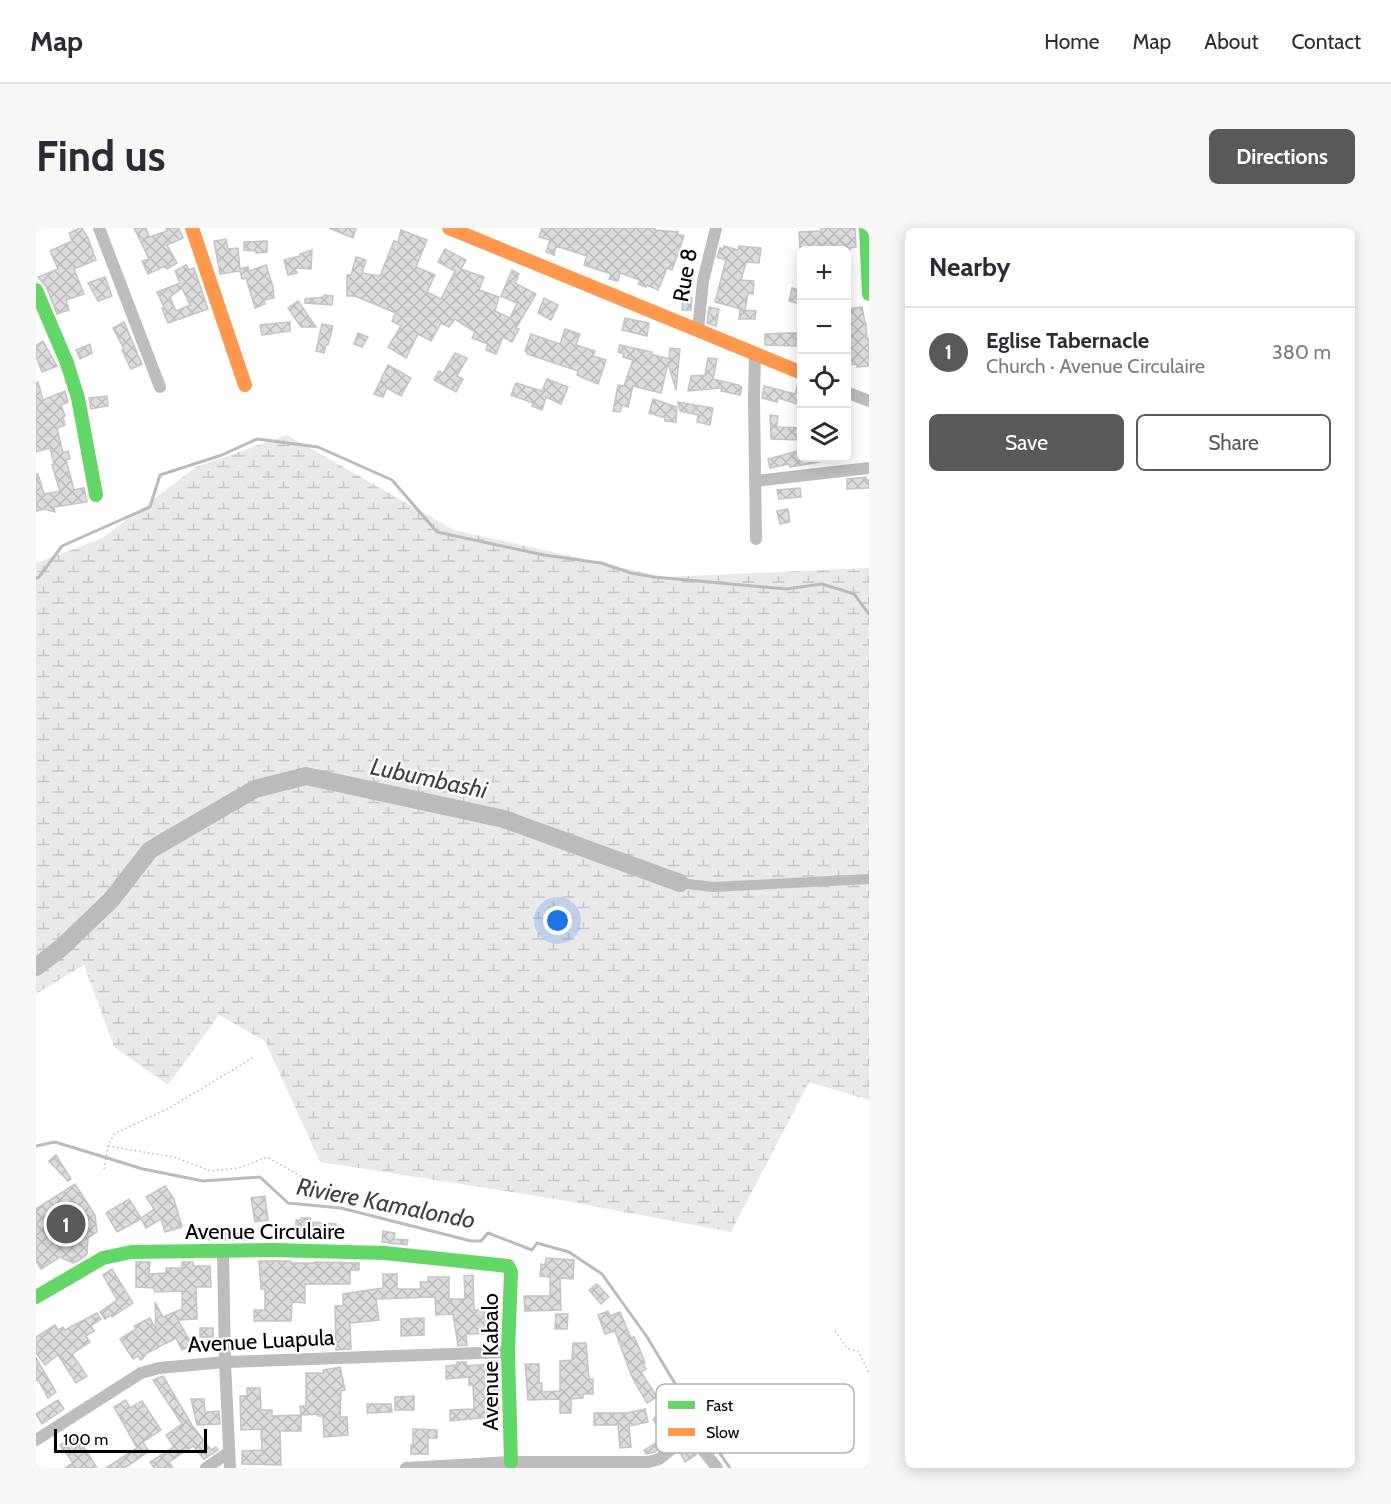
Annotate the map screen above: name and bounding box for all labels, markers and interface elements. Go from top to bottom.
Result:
text: Map [30,24,83,58]
text: Home [1044,29,1100,54]
text: Map [1133,29,1171,54]
text: About [1204,29,1258,54]
text: Contact [1291,29,1361,54]
button: Directions [1209,129,1355,184]
text: Find us [36,130,165,182]
street label: Rue 8 [667,246,703,304]
map controls [797,246,851,462]
button: + [797,246,851,300]
text: Nearby [929,251,1010,283]
button: − [797,300,851,354]
text: Eglise Tabernacle [986,327,1149,354]
text: 1 [945,340,952,364]
text: 380 m [1272,340,1331,364]
button: locate [797,354,851,408]
text: Church · Avenue Circulaire [986,354,1205,378]
button: layers [797,408,851,462]
button: Save [929,414,1124,471]
button: Share [1136,414,1331,471]
water label: Lubumbashi [368,752,491,805]
your location [543,906,572,935]
water label: Riviere Kamalondo [294,1171,478,1235]
pin: 1 [46,1202,86,1246]
street label: Avenue Circulaire [185,1218,345,1245]
street label: Avenue Kabalo [477,1293,504,1431]
street label: Avenue Luapula [187,1324,336,1358]
legend [656,1384,854,1453]
text: Fast [706,1396,734,1415]
text: Slow [706,1423,740,1442]
scale bar [54,1426,207,1454]
text: 100 m [63,1430,108,1449]

